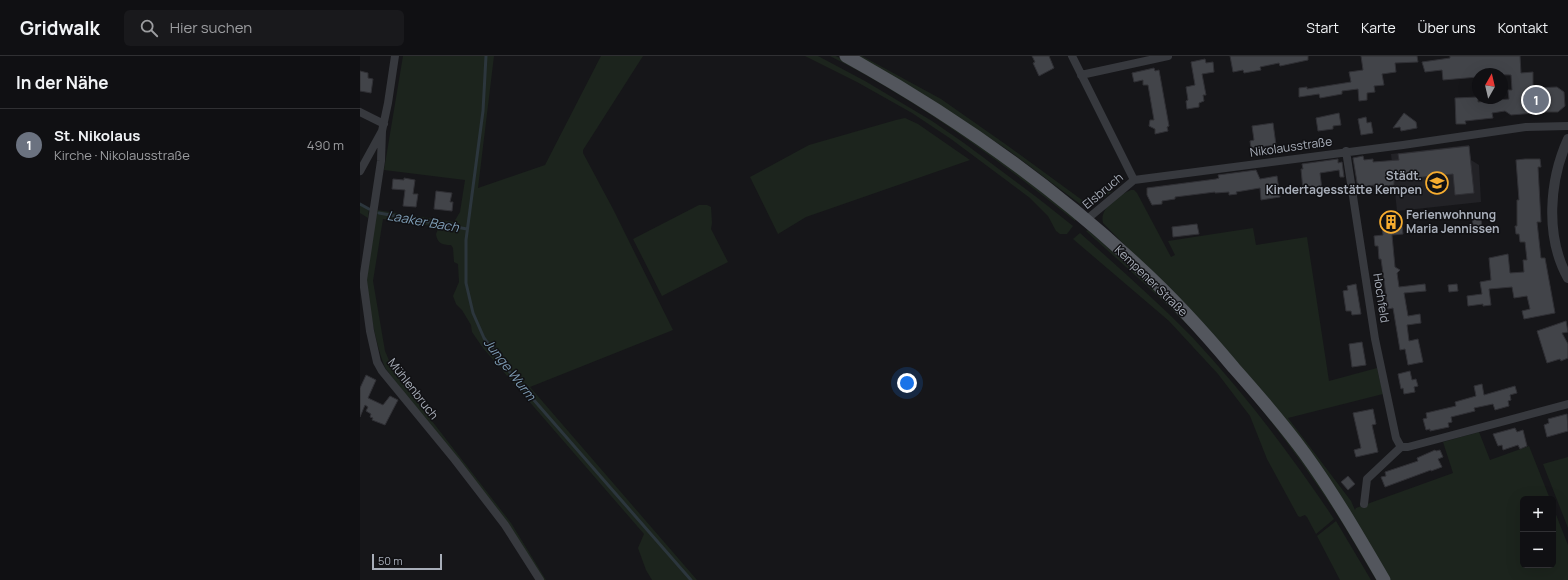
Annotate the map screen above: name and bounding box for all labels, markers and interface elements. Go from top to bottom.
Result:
search box [124,10,404,46]
text: Gridwalk [20,15,100,41]
icon: search [138,17,160,39]
text: Hier suchen [170,17,252,38]
text: Start [1306,18,1339,37]
text: Karte [1361,18,1396,37]
text: Über uns [1418,18,1476,37]
text: Kontakt [1498,18,1548,37]
north arrow [1472,68,1508,104]
text: In der Nähe [16,71,109,94]
pin: 1 [1523,85,1549,115]
text: St. Nikolaus [54,125,140,146]
street label: Nikolausstraße [1249,132,1333,161]
text: 1 [26,136,32,154]
text: 490 m [307,136,344,154]
text: Kirche · Nikolausstraße [54,146,190,164]
place label: Städt. Kindertagesstätte Kempen [1266,167,1422,198]
street label: Elsbruch [1079,169,1127,213]
school or university icon: Städt. Kindertagesstätte Kempen [1424,170,1450,196]
water label: Laaker Bach [386,206,461,236]
place label: Ferienwohnung Maria Jennissen [1406,206,1500,237]
building icon: Ferienwohnung Maria Jennissen [1378,209,1404,235]
street label: Kempener Straße [1111,241,1192,320]
street label: Hochfeld [1369,272,1394,324]
water label: Junge Wurm [480,334,541,405]
street label: Mühlenbruch [384,355,443,423]
your location [897,373,917,393]
map controls [1520,496,1556,568]
button: + [1520,496,1556,532]
button: − [1520,532,1556,568]
scale bar [372,552,442,571]
text: 50 m [378,553,403,568]

